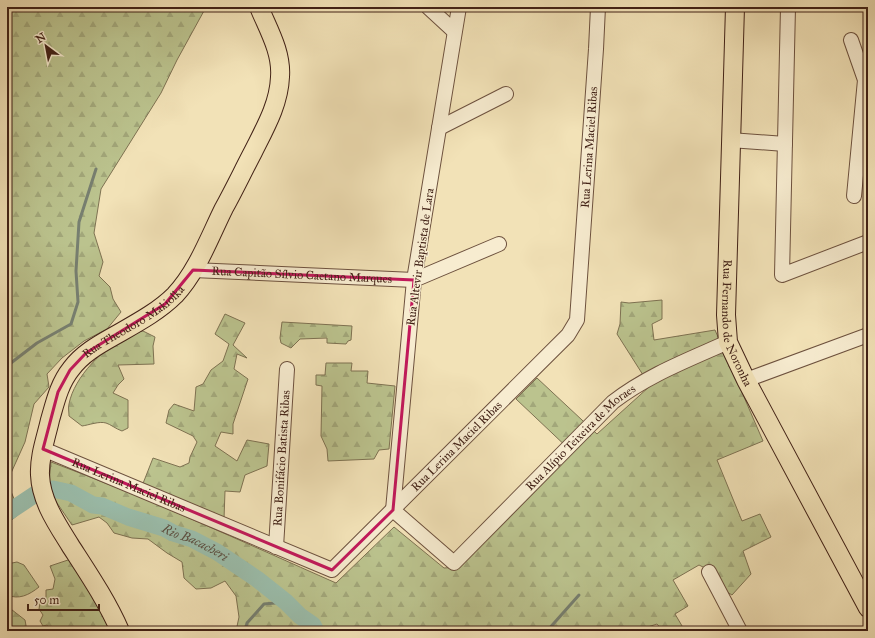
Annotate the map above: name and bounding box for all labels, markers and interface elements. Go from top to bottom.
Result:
north arrow [26,26,66,66]
text: N [34,30,49,46]
street label: Rua Lerina Maciel Ribas [578,86,600,209]
street label: Rua Altevir Baptista de Lara [403,186,437,327]
street label: Rua Fernando de Noronha [719,259,756,390]
street label: Rua Capitão Sílvio Caetano Marques [211,264,392,286]
street label: Rua Theodoro Makiolka [80,282,188,361]
street label: Rua Alípio Teixeira de Moraes [523,381,638,493]
street label: Rua Bonifácio Batista Ribas [270,390,293,527]
street label: Rua Lerina Maciel Ribas [408,398,505,494]
street label: Rua Lerina Maciel Ribas [70,455,188,515]
water label: Rio Bacacheri [158,520,232,565]
scale bar [28,586,99,612]
text: 50 m [34,593,59,607]

